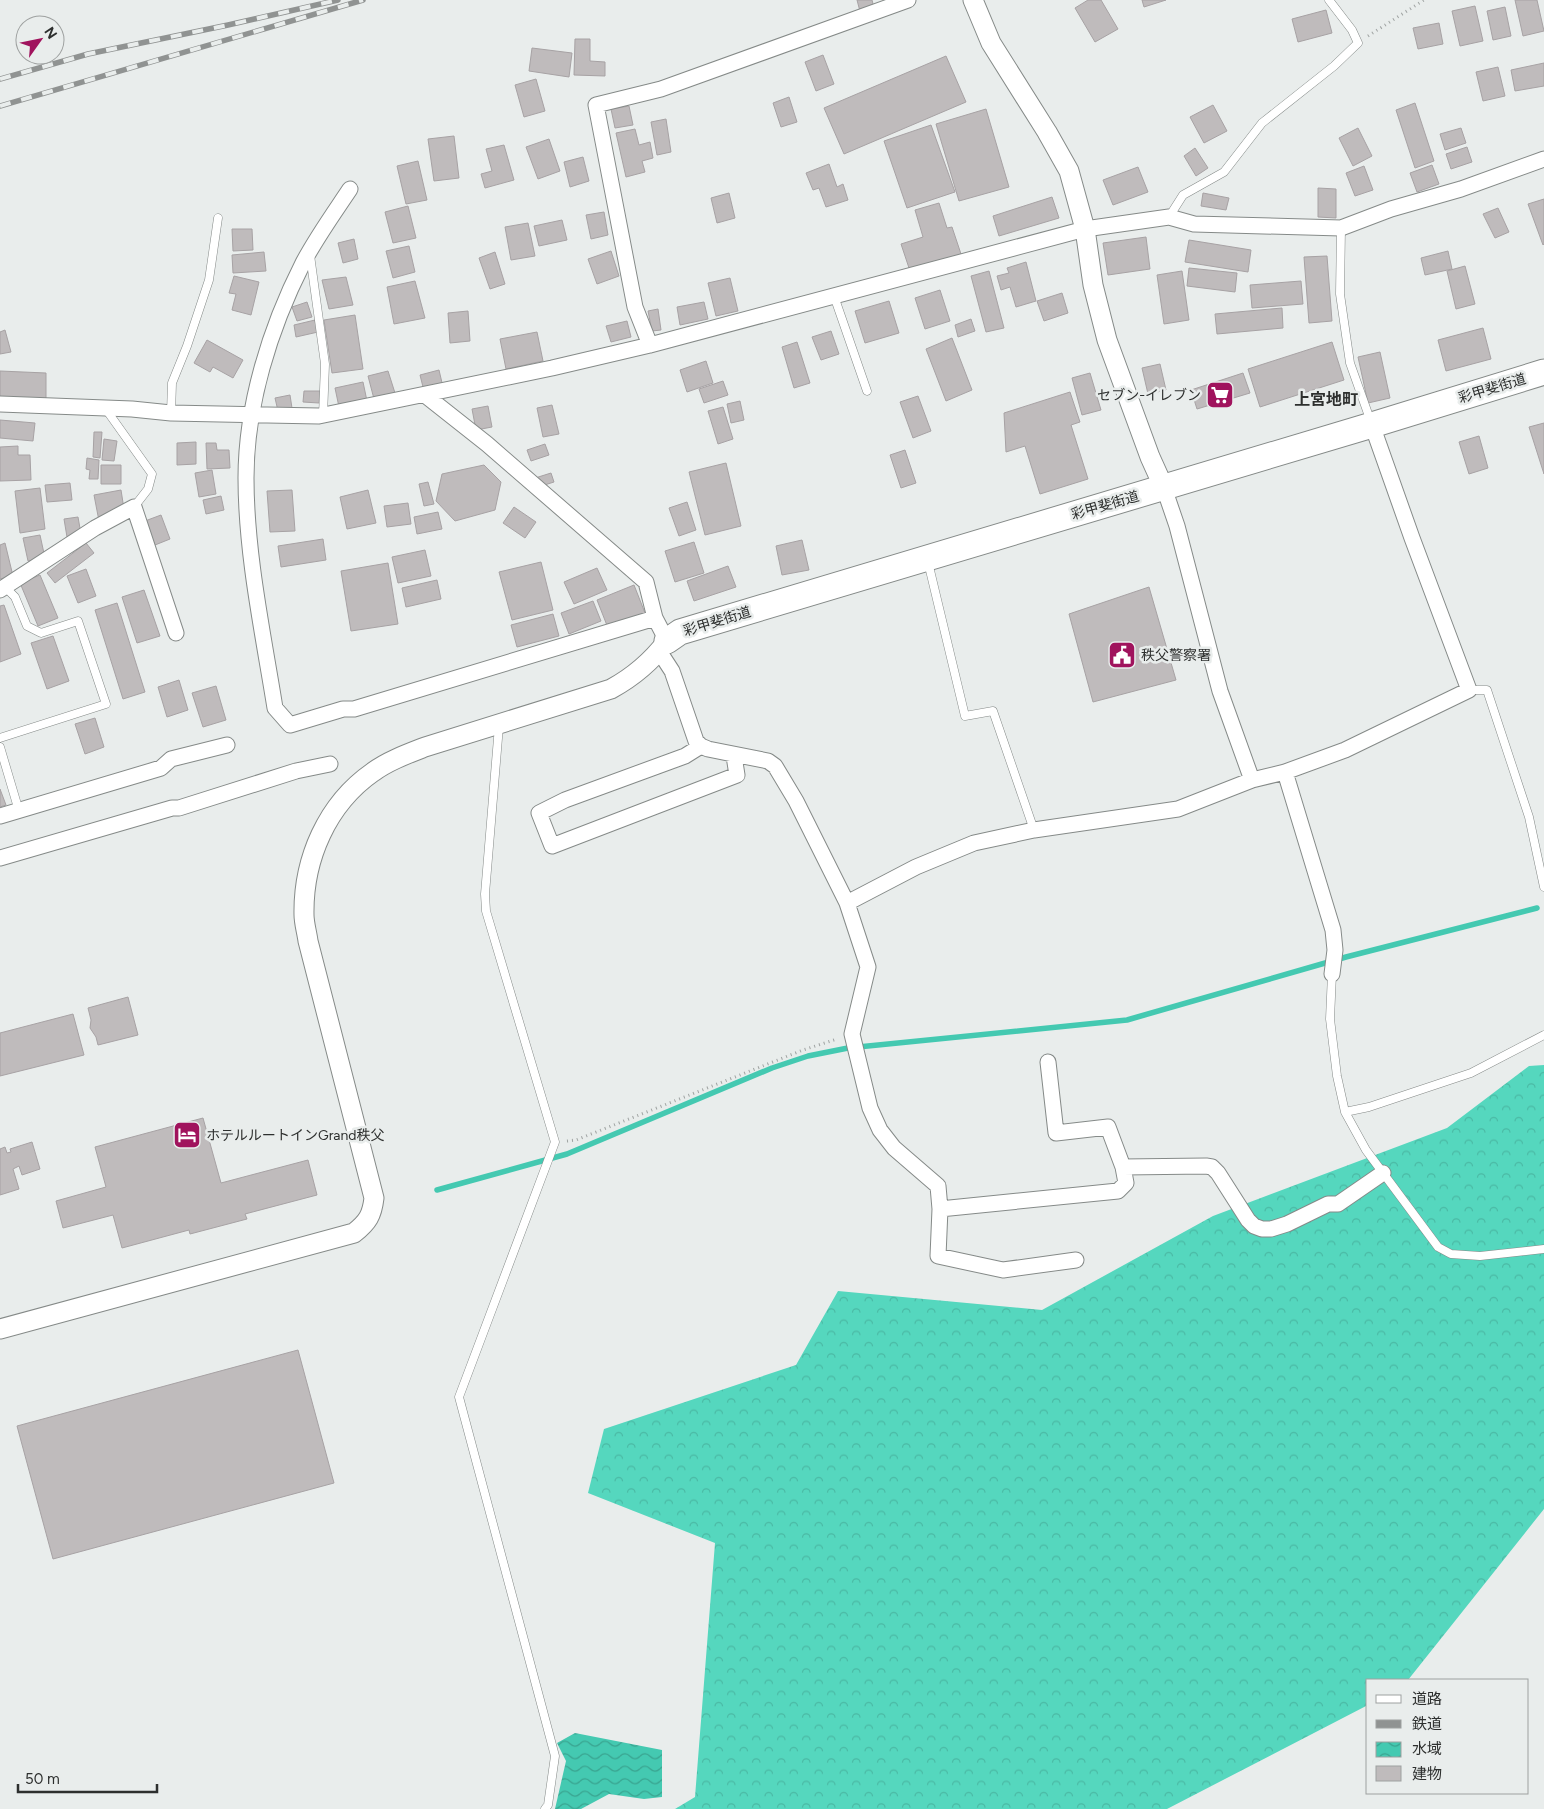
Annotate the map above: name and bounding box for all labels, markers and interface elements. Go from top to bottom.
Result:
north arrow [15,15,65,65]
text: N [40,24,61,42]
street label: 彩甲斐街道 [1456,370,1528,407]
supermarket icon: セブン-イレブン [1205,380,1235,410]
place label: セブン-イレブン [1097,387,1201,404]
district label: 上宮地町 [1294,390,1358,409]
street label: 彩甲斐街道 [1069,488,1141,523]
street label: 彩甲斐街道 [681,603,753,640]
public building icon: 秩父警察署 [1107,640,1137,670]
place label: 秩父警察署 [1141,647,1211,664]
hotel icon: ホテルルートインGrand秩父 [172,1120,202,1150]
place label: ホテルルートインGrand秩父 [206,1127,385,1144]
legend [1366,1679,1529,1794]
text: 道路 [1412,1690,1442,1708]
text: 鉄道 [1412,1715,1442,1733]
text: 水域 [1412,1740,1442,1758]
scale bar [18,1762,156,1794]
text: 建物 [1412,1765,1442,1783]
text: 50 m [25,1770,60,1788]

